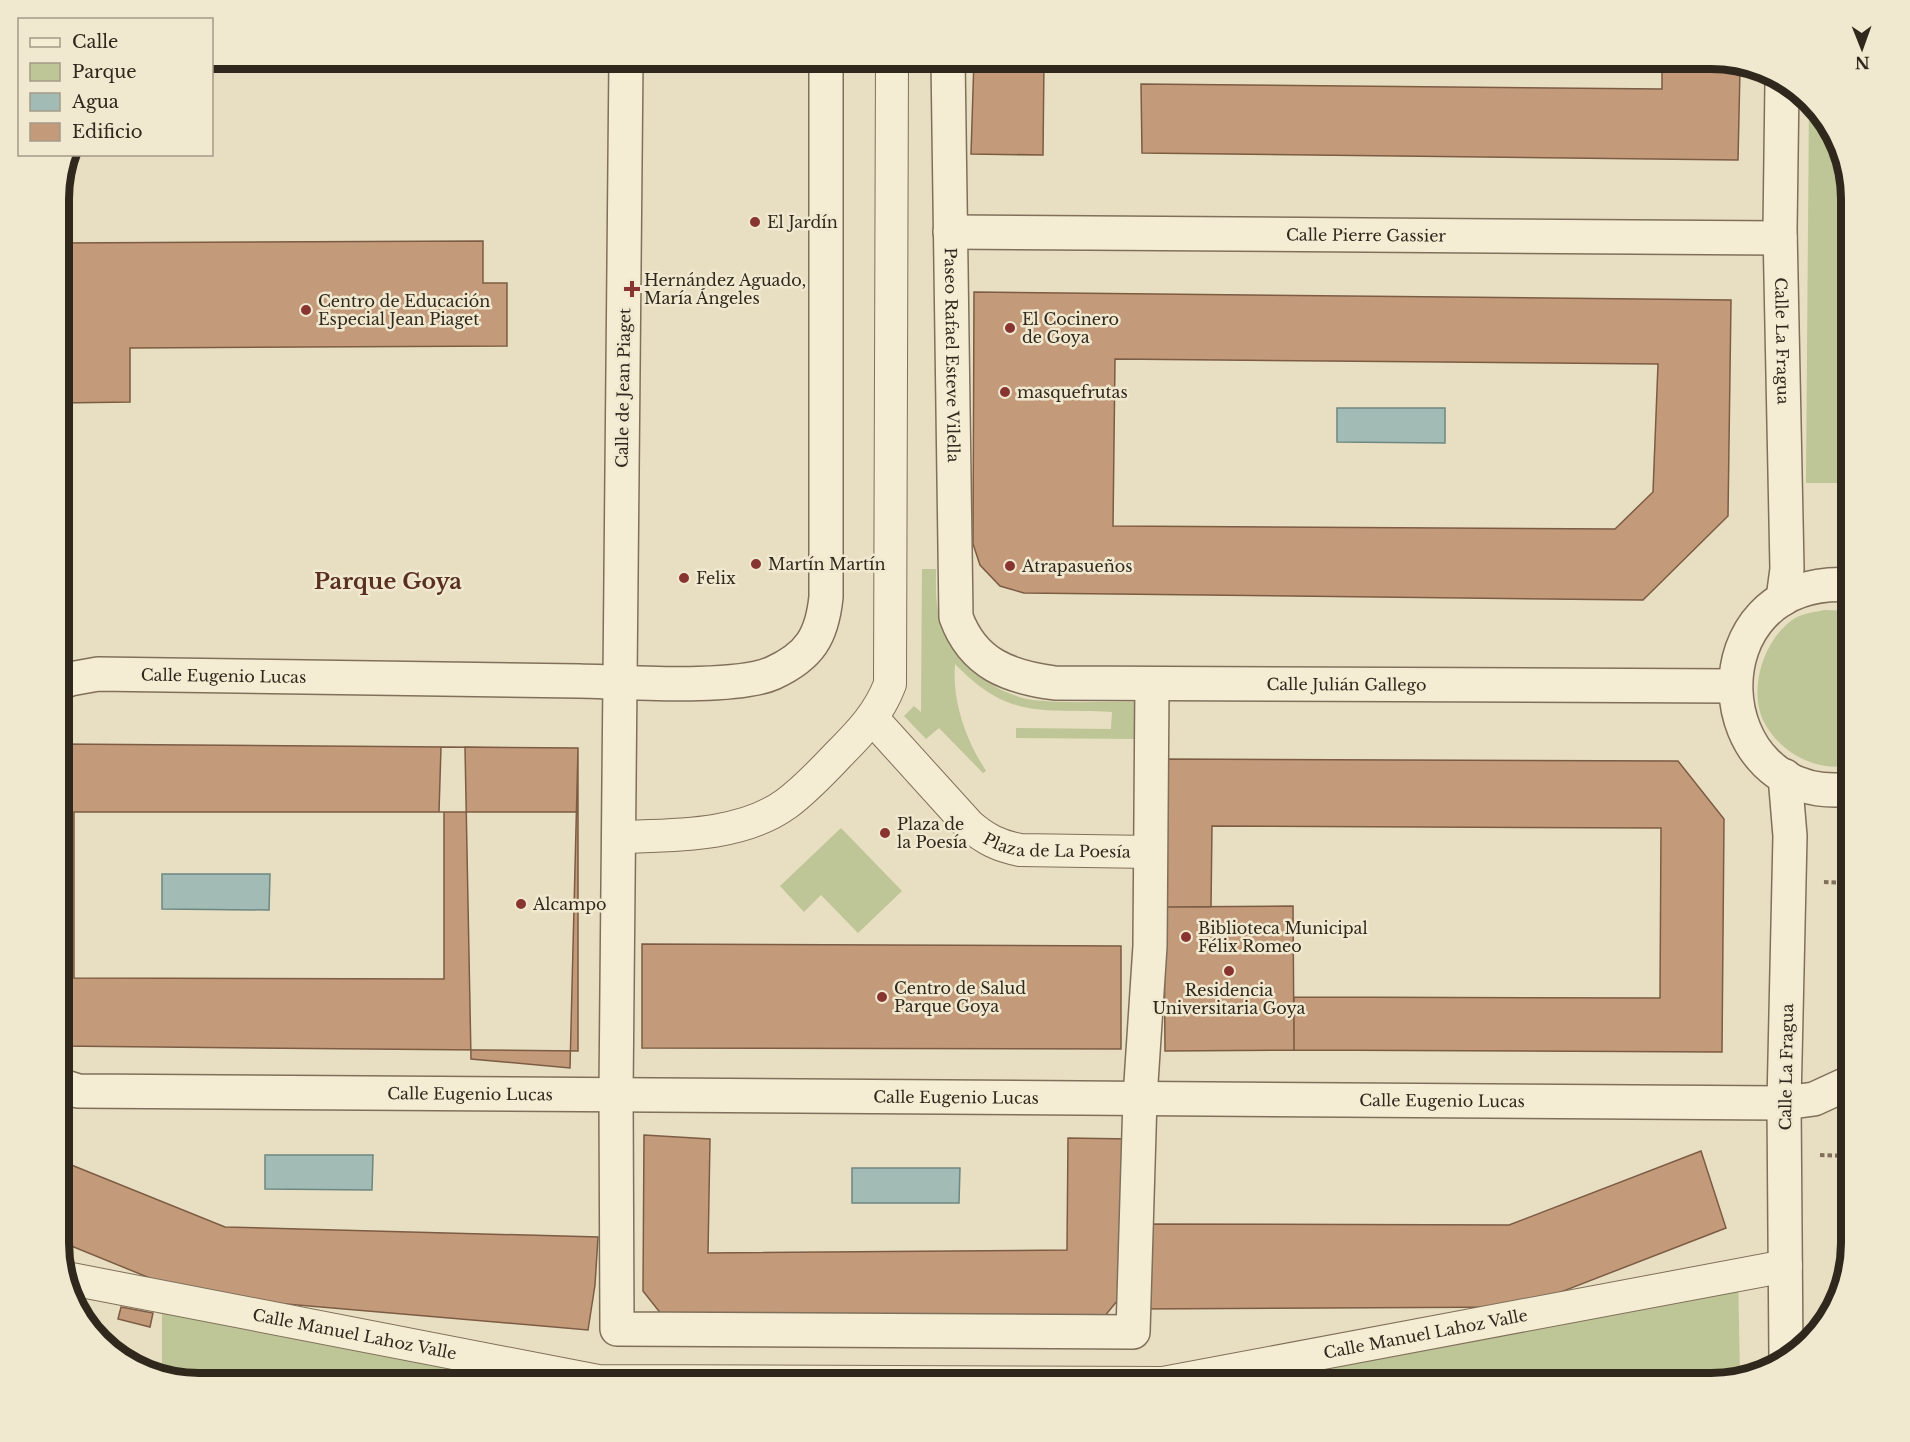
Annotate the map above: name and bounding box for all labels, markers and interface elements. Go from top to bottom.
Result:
legend [18,18,213,156]
north arrow [1832,18,1892,78]
text: Calle [72,31,118,53]
text: N [1855,53,1870,73]
text: Parque [72,61,137,83]
text: Agua [71,91,119,113]
text: Edificio [72,121,143,143]
place label: El Jardín [767,212,838,232]
marker: El Jardín [748,215,762,229]
street label: Calle Pierre Gassier [1286,224,1446,246]
street label: Paseo Rafael Esteve Vilella [941,247,964,463]
place label: Hernández Aguado, María Ángeles [644,270,806,308]
street label: Calle La Fragua [1771,277,1794,405]
marker: Hernández Aguado, María Ángeles [625,282,639,296]
place label: Centro de Educación Especial Jean Piaget [318,291,490,329]
marker: Centro de Educación Especial Jean Piaget [299,303,313,317]
street label: Calle de Jean Piaget [612,308,634,468]
place label: El Cocinero de Goya [1022,309,1119,347]
marker: El Cocinero de Goya [1003,321,1017,335]
place label: masquefrutas [1017,382,1128,402]
marker: masquefrutas [998,385,1012,399]
place label: Martín Martín [768,554,886,574]
place label: Atrapasueños [1021,556,1132,576]
marker: Martín Martín [749,557,763,571]
marker: Atrapasueños [1003,559,1017,573]
district label: Parque Goya [314,568,462,595]
place label: Felix [696,568,736,588]
marker: Felix [677,571,691,585]
street label: Calle Eugenio Lucas [141,665,306,687]
street label: Calle Julián Gallego [1266,674,1427,695]
place label: Plaza de la Poesía [897,814,967,852]
marker: Plaza de la Poesía [878,826,892,840]
street label: Plaza de La Poesía [980,828,1131,862]
place label: Alcampo [532,894,607,914]
marker: Alcampo [514,897,528,911]
place label: Biblioteca Municipal Félix Romeo [1198,918,1368,956]
marker: Biblioteca Municipal Félix Romeo [1179,930,1193,944]
marker: Residencia Universitaria Goya [1222,964,1236,978]
place label: Centro de Salud Parque Goya [894,978,1026,1016]
place label: Residencia Universitaria Goya [1153,980,1306,1018]
marker: Centro de Salud Parque Goya [875,990,889,1004]
street label: Calle La Fragua [1775,1003,1797,1131]
street label: Calle Eugenio Lucas [387,1083,553,1104]
street label: Calle Eugenio Lucas [873,1087,1039,1108]
street label: Calle Eugenio Lucas [1359,1090,1525,1111]
street label: Calle Manuel Lahoz Valle [251,1304,458,1363]
street label: Calle Manuel Lahoz Valle [1322,1305,1529,1363]

